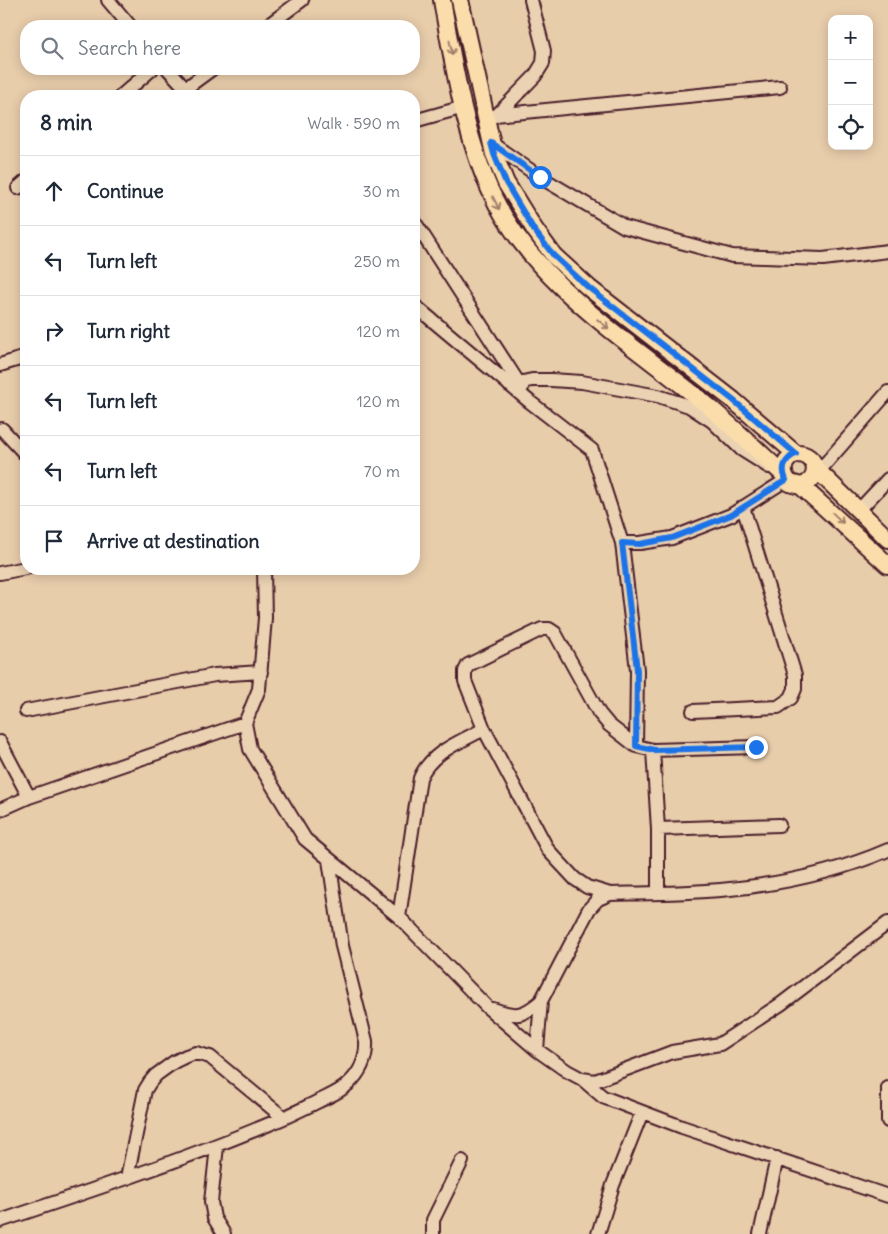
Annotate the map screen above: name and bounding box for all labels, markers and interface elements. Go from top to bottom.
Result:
map controls [828,15,873,150]
button: + [828,15,873,60]
search box [20,20,420,75]
icon: search [38,34,66,62]
text: Search here [78,36,181,60]
one-way arrow [447,39,456,55]
button: − [828,60,873,105]
button: locate [828,105,873,150]
text: 8 min [40,109,92,136]
text: Walk · 590 m [307,113,400,133]
route start [529,166,552,189]
icon: ahead [40,177,68,205]
text: Continue [87,179,164,203]
text: 30 m [363,181,400,201]
one-way arrow [492,195,501,210]
icon: left [40,247,68,275]
text: Turn left [87,249,157,273]
text: 250 m [354,251,400,271]
icon: right [40,317,68,345]
one-way arrow [597,318,610,329]
text: Turn right [87,319,170,343]
text: 120 m [357,321,400,341]
icon: left [40,387,68,415]
text: Turn left [87,389,157,413]
text: 120 m [357,391,400,411]
icon: left [40,457,68,485]
text: Turn left [87,459,157,483]
text: 70 m [364,461,400,481]
one-way arrow [831,512,844,524]
icon: arrive [40,527,68,555]
text: Arrive at destination [87,529,260,553]
route end [745,736,768,759]

